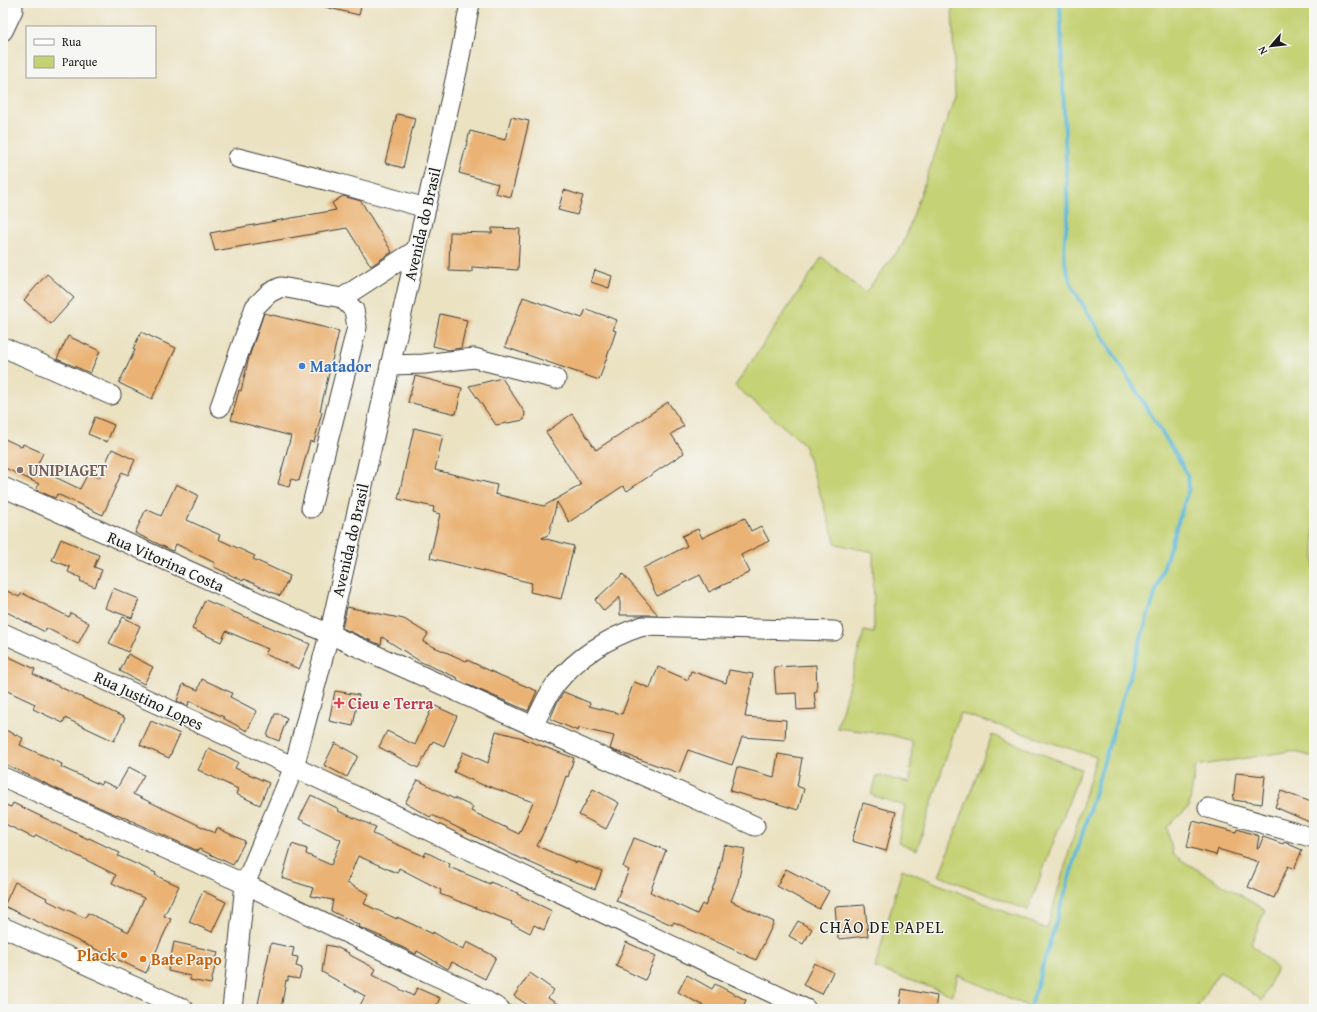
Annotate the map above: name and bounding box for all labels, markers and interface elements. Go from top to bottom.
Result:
legend [26,26,156,78]
north arrow [1251,26,1291,66]
text: Rua [62,33,81,50]
text: N [1253,43,1271,58]
text: Parque [62,53,98,70]
street label: Avenida do Brasil [397,164,447,283]
place label: Matador [310,354,372,378]
marker: Matador [297,361,307,371]
place label: UNIPIAGET [28,458,108,482]
marker: UNIPIAGET [15,465,25,475]
street label: Avenida do Brasil [325,480,375,599]
street label: Rua Vitorina Costa [104,525,229,598]
street label: Rua Justino Lopes [90,664,208,736]
place label: Cieu e Terra [348,691,434,715]
marker: Cieu e Terra [333,697,345,709]
district label: CHÃO DE PAPEL [819,914,945,939]
place label: Plack [77,943,117,967]
place label: Bate Papo [151,947,222,971]
marker: Plack [119,950,129,960]
marker: Bate Papo [138,954,148,964]

